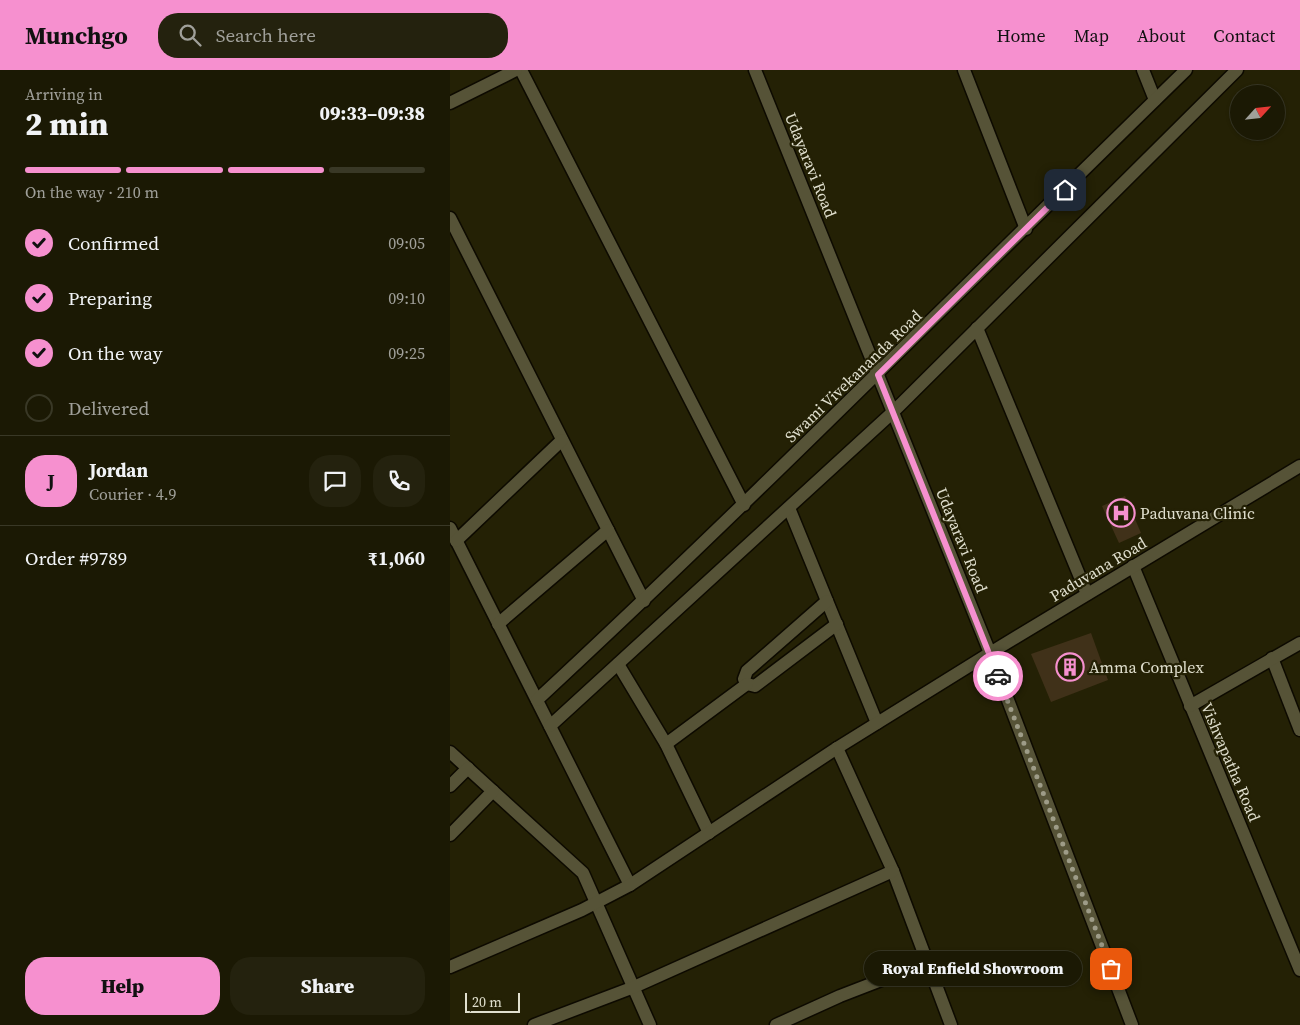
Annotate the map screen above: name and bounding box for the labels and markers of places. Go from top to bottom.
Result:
pin [1044,169,1086,211]
hospital icon: Paduvana Clinic [1106,498,1136,528]
place label: Paduvana Clinic [1140,502,1255,524]
building icon: Amma Complex [1055,652,1085,682]
place label: Amma Complex [1089,656,1204,678]
pin [1090,948,1132,990]
callout: Royal Enfield Showroom [863,952,1081,986]

